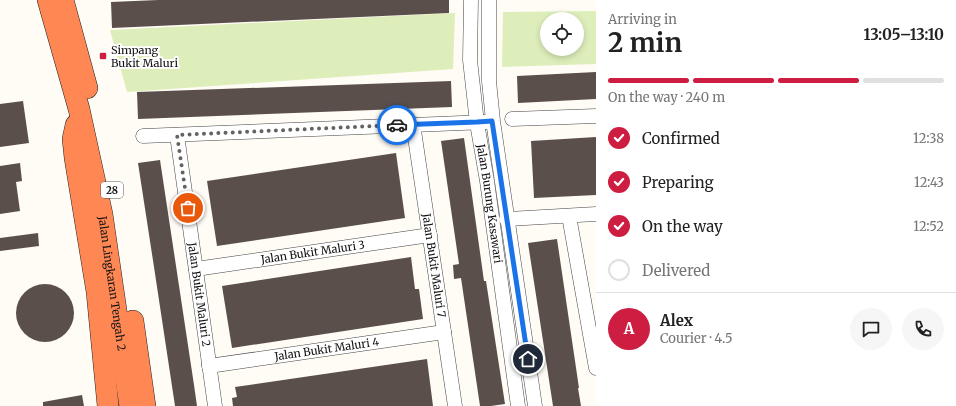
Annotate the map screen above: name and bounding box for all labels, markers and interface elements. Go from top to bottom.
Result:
text: Arriving in [608,11,677,28]
map controls [540,12,584,56]
button: locate [540,12,584,56]
text: 13:05–13:10 [864,25,944,44]
text: 2 min [608,26,682,59]
place label: Simpang Bukit Maluri [111,43,178,70]
marker: Simpang Bukit Maluri [98,51,108,61]
text: On the way · 240 m [608,89,725,106]
courier [377,105,417,145]
icon: car [386,114,408,136]
icon: check [608,127,630,149]
text: Confirmed [642,129,720,148]
text: 12:38 [913,130,944,147]
street label: Jalan Burung Kasawari [474,142,505,265]
icon: check [608,171,630,193]
text: Preparing [642,173,714,192]
text: 12:43 [914,174,944,191]
road number: 28 [101,182,123,198]
pin [171,191,205,225]
icon: bag [177,197,199,219]
street label: Jalan Bukit Maluri 7 [419,212,449,318]
street label: Jalan Lingkaran Tengah 2 [95,214,129,352]
icon: check [608,215,630,237]
text: On the way [642,217,723,236]
text: 12:52 [913,218,944,235]
street label: Jalan Bukit Maluri 3 [259,238,366,267]
street label: Jalan Bukit Maluri 2 [185,240,214,348]
text: Delivered [642,261,710,280]
button: chat [850,308,892,350]
button: phone [902,308,944,350]
text: Alex [660,311,693,330]
text: A [624,319,634,338]
text: Courier · 4.5 [660,330,733,347]
street label: Jalan Bukit Maluri 4 [273,334,380,364]
pin [511,342,545,376]
icon: home [517,348,539,370]

